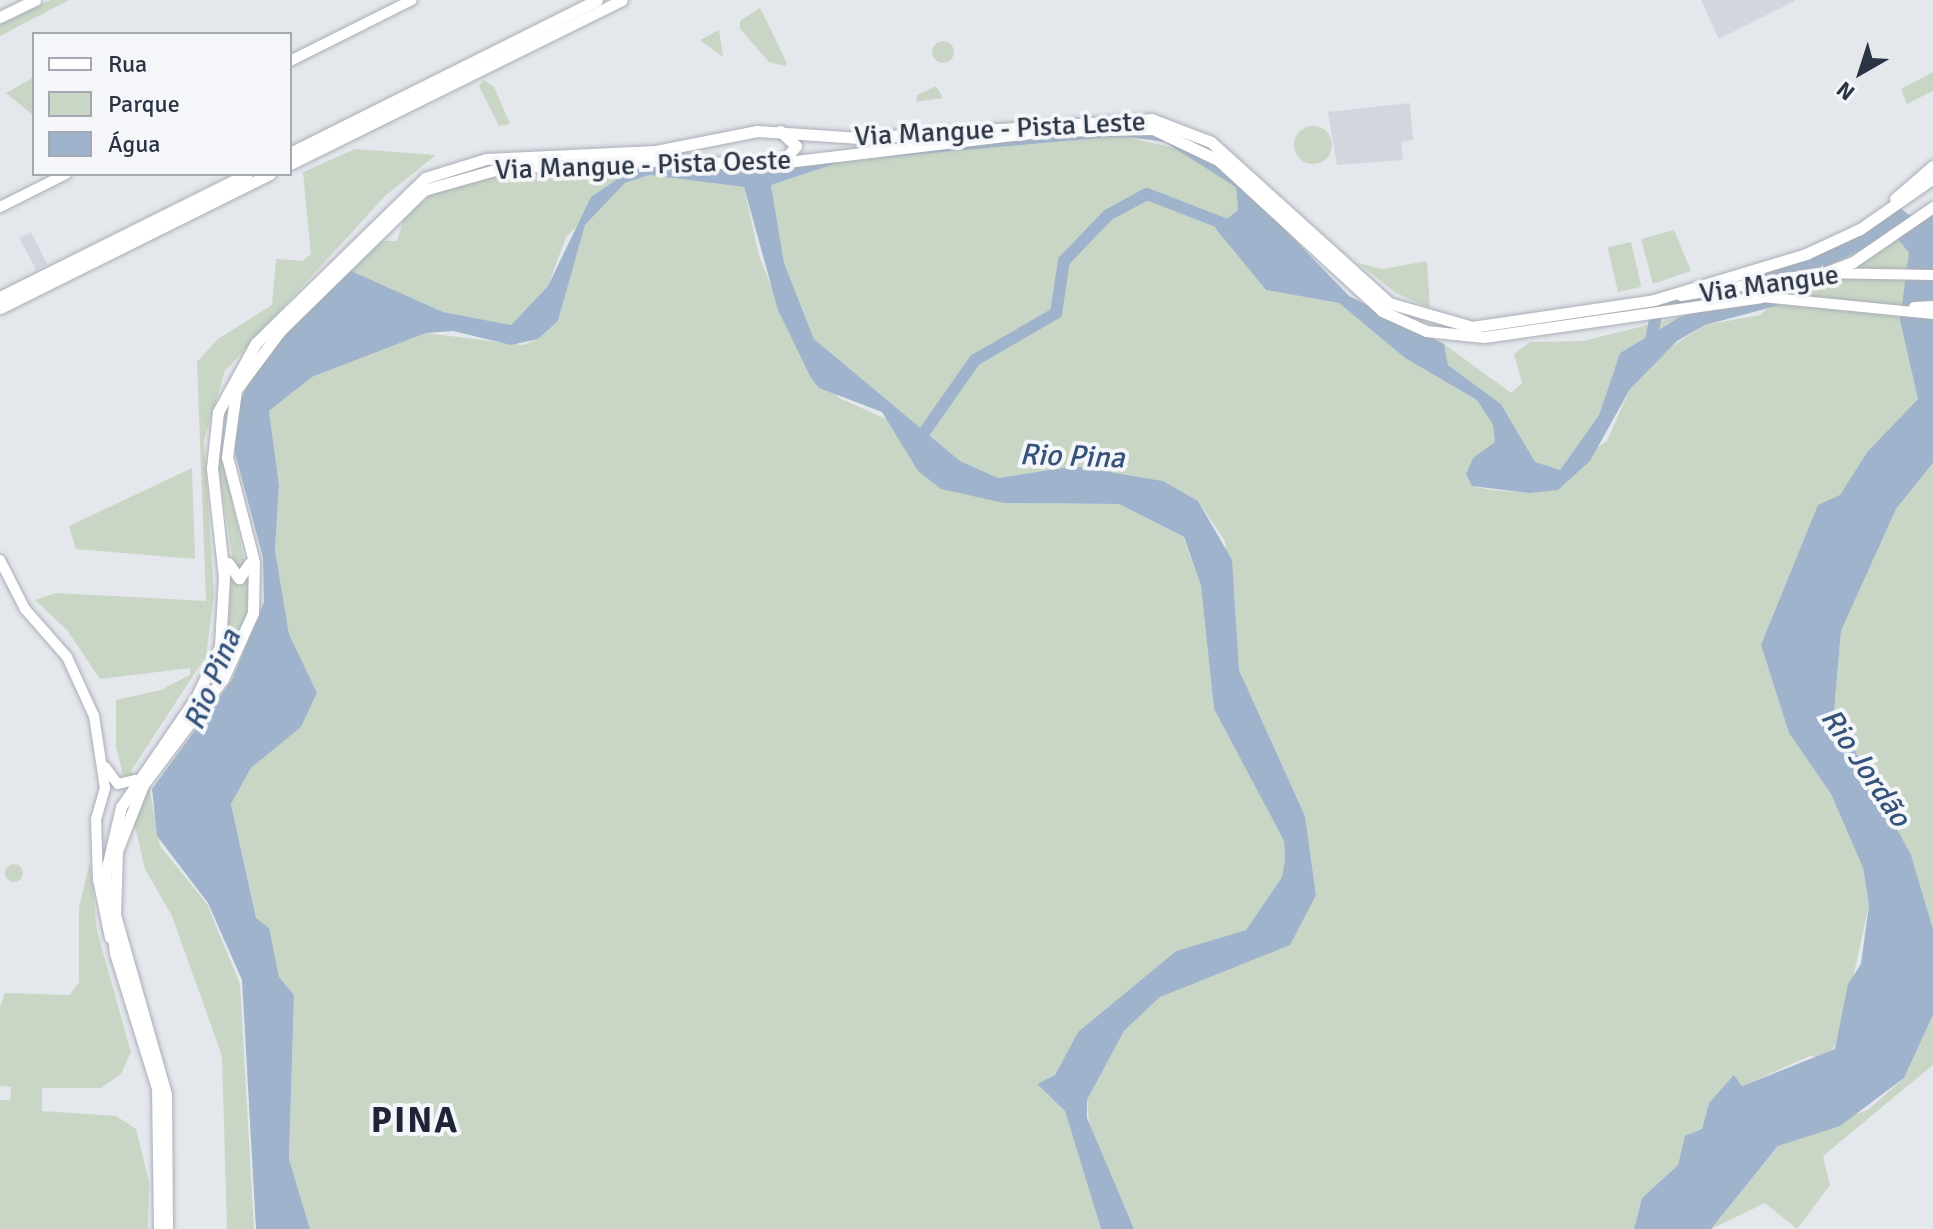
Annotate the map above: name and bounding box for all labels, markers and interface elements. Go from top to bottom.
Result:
legend [32,32,292,176]
north arrow [1821,32,1901,112]
text: Rua [108,49,147,79]
text: N [1831,76,1860,106]
text: Parque [108,89,180,119]
street label: Via Mangue - Pista Leste [853,105,1147,153]
text: Água [108,129,160,159]
street label: Via Mangue - Pista Oeste [494,143,792,187]
street label: Via Mangue [1697,258,1841,310]
water label: Rio Pina [1019,437,1125,477]
water label: Rio Pina [177,625,249,735]
water label: Rio Jordão [1812,702,1918,834]
district label: PINA [371,1099,459,1143]

